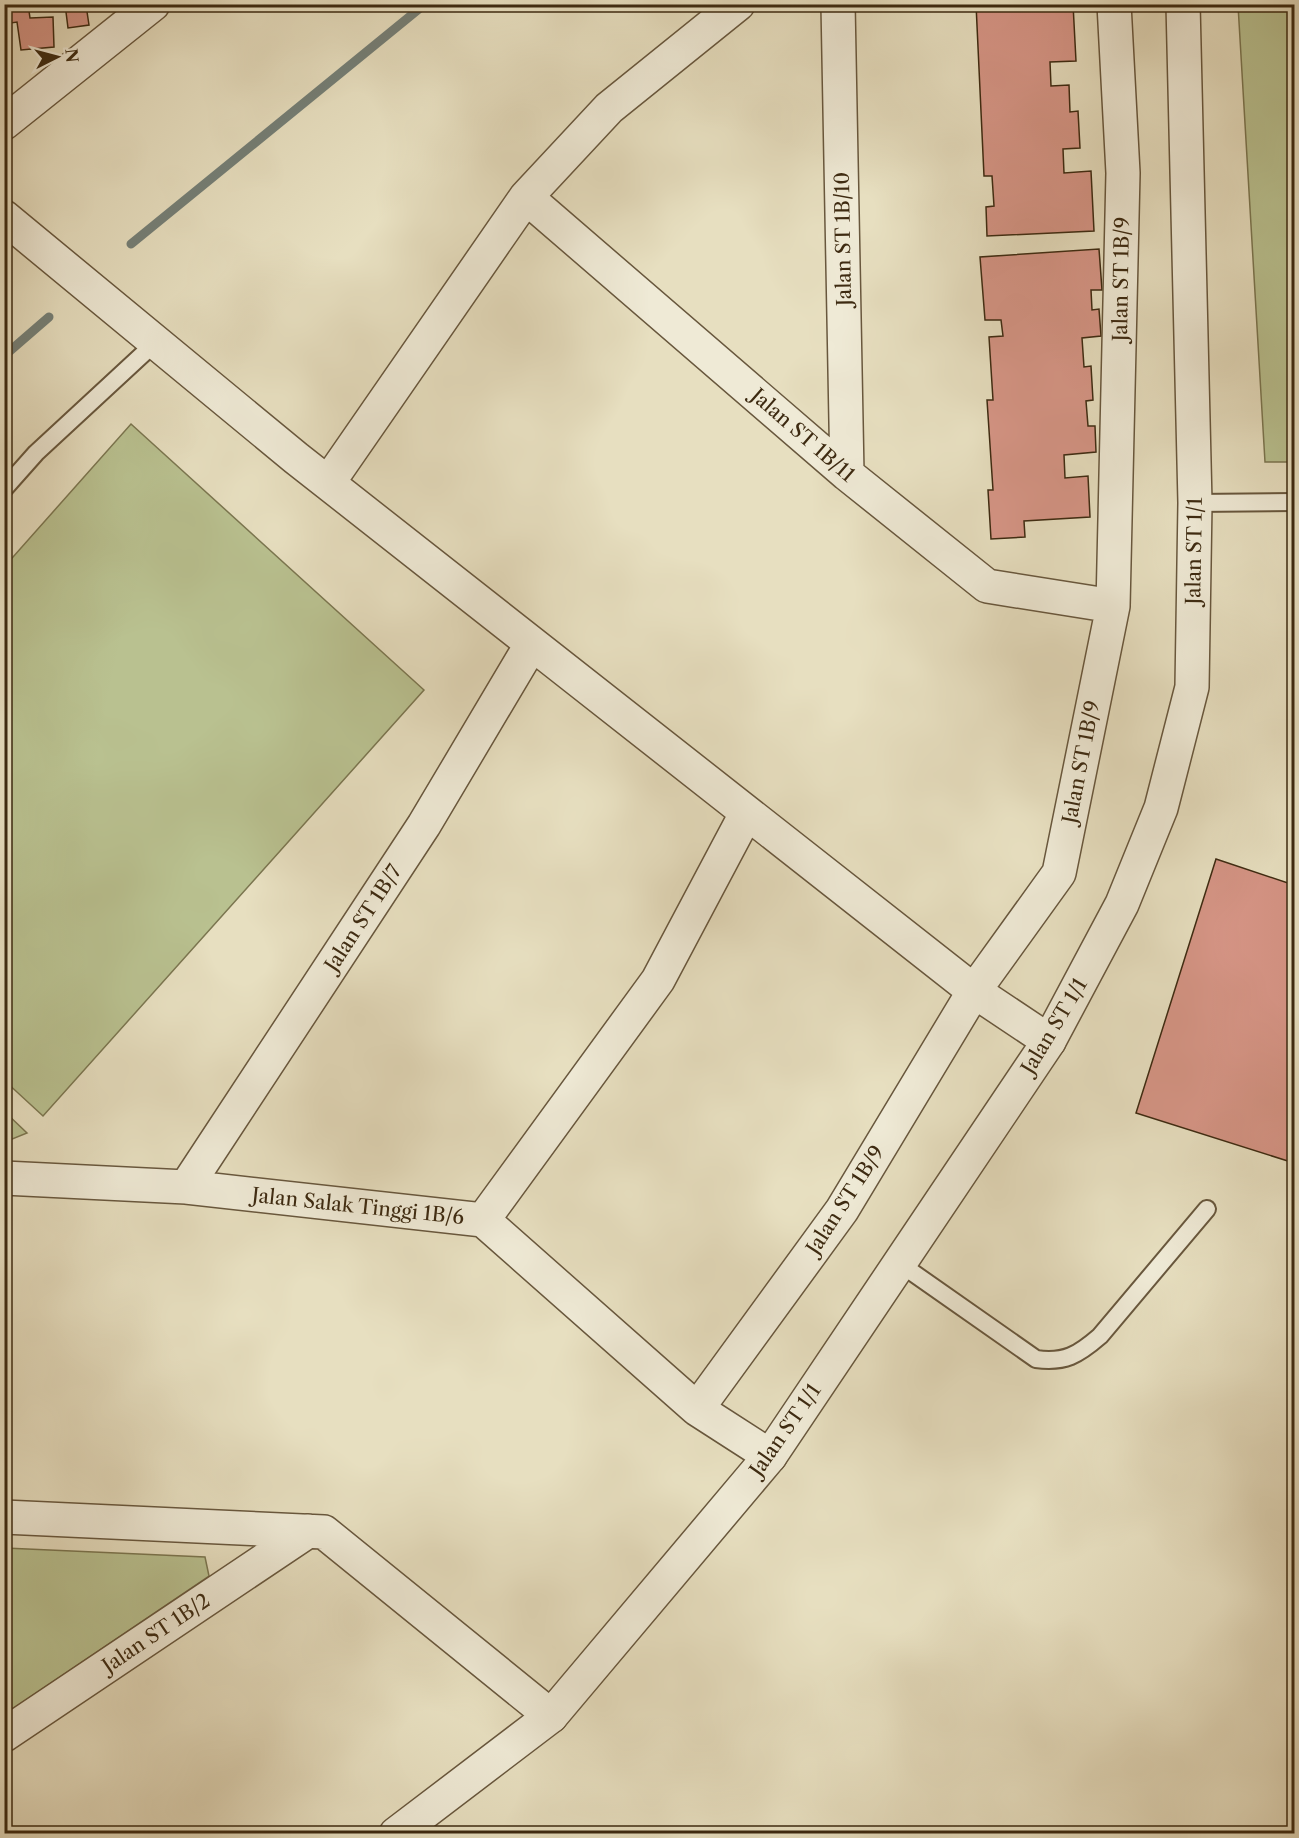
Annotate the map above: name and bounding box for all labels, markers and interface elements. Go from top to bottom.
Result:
north arrow [27,27,87,87]
text: N [61,47,83,63]
street label: Jalan ST 1B/10 [830,172,856,309]
street label: Jalan ST 1B/9 [1108,216,1134,345]
street label: Jalan ST 1B/11 [744,381,860,487]
street label: Jalan ST 1/1 [1181,496,1207,608]
street label: Jalan ST 1B/9 [1057,698,1105,828]
street label: Jalan ST 1B/7 [318,860,407,979]
street label: Jalan ST 1/1 [1014,973,1092,1081]
street label: Jalan ST 1B/9 [799,1141,889,1261]
street label: Jalan Salak Tinggi 1B/6 [248,1183,465,1229]
street label: Jalan ST 1/1 [743,1379,826,1483]
street label: Jalan ST 1B/2 [95,1588,214,1679]

